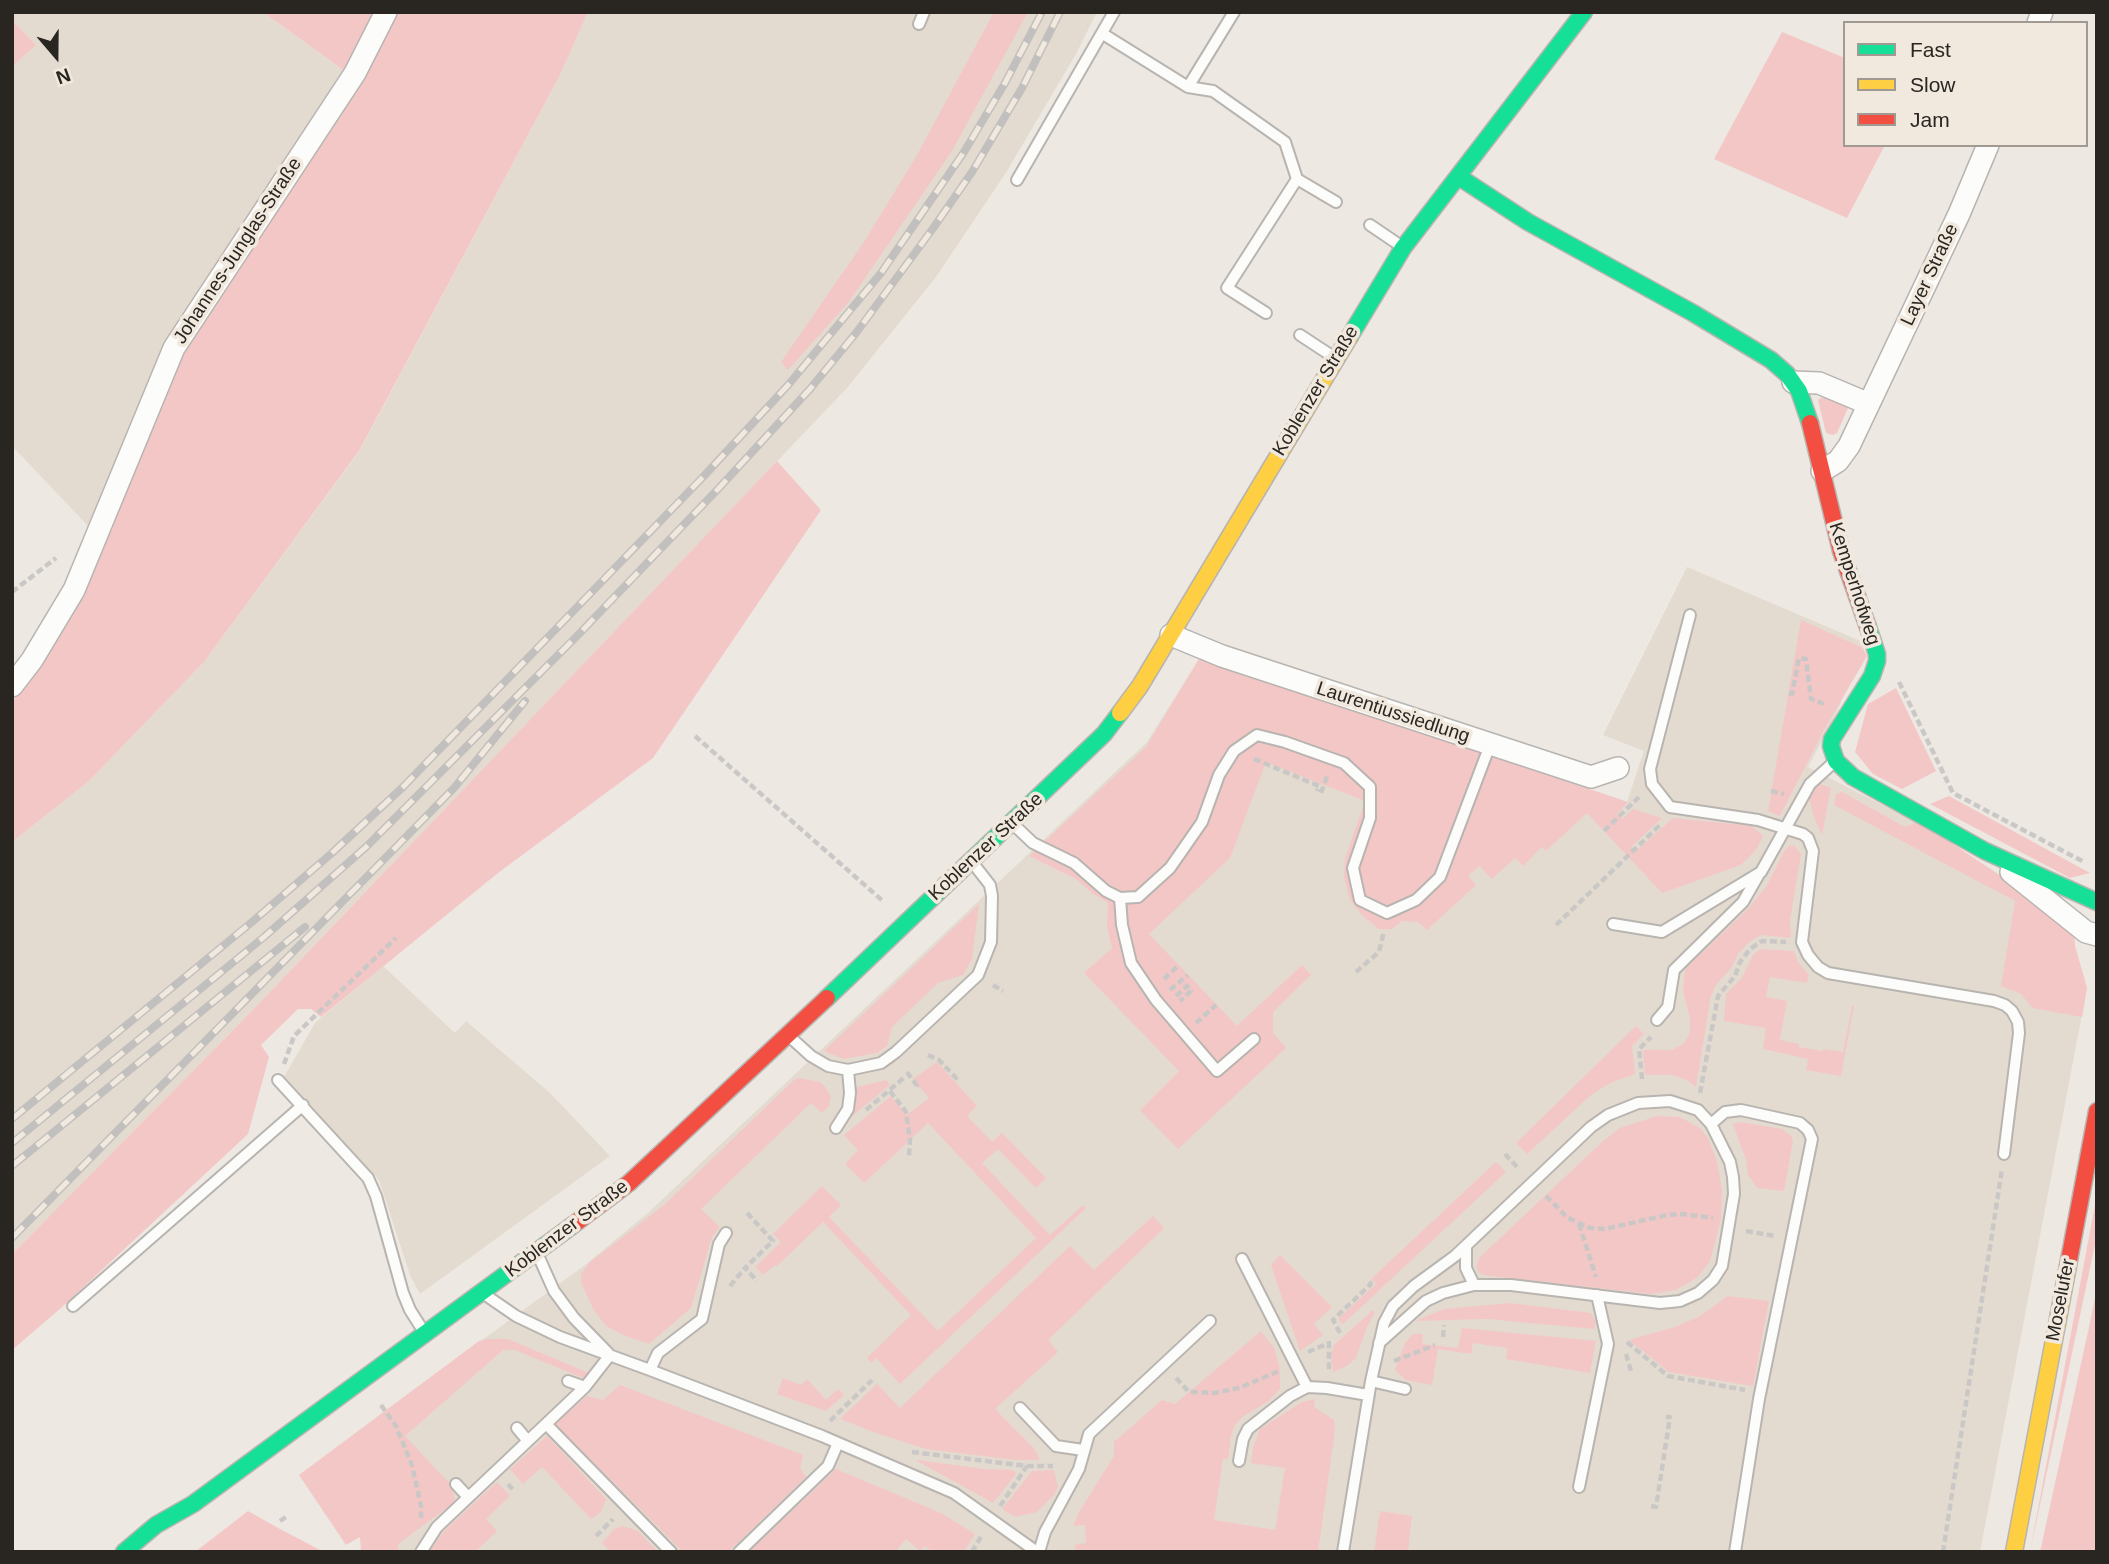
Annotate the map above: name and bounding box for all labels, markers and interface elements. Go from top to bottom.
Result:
north arrow [21,21,91,91]
legend [1843,21,2088,147]
text: Fast [1910,38,1951,61]
text: N [53,64,73,88]
text: Slow [1910,73,1956,96]
text: Jam [1910,108,1950,131]
street label: Johannes-Junglas-Straße [169,154,307,348]
street label: Layer Straße [1896,220,1964,330]
street label: Koblenzer Straße [1268,322,1364,460]
street label: Kemperhofweg [1823,520,1885,648]
street label: Laurentiussiedlung [1314,678,1472,748]
street label: Koblenzer Straße [924,788,1048,906]
street label: Koblenzer Straße [501,1175,633,1283]
street label: Moselufer [2042,1257,2080,1343]

